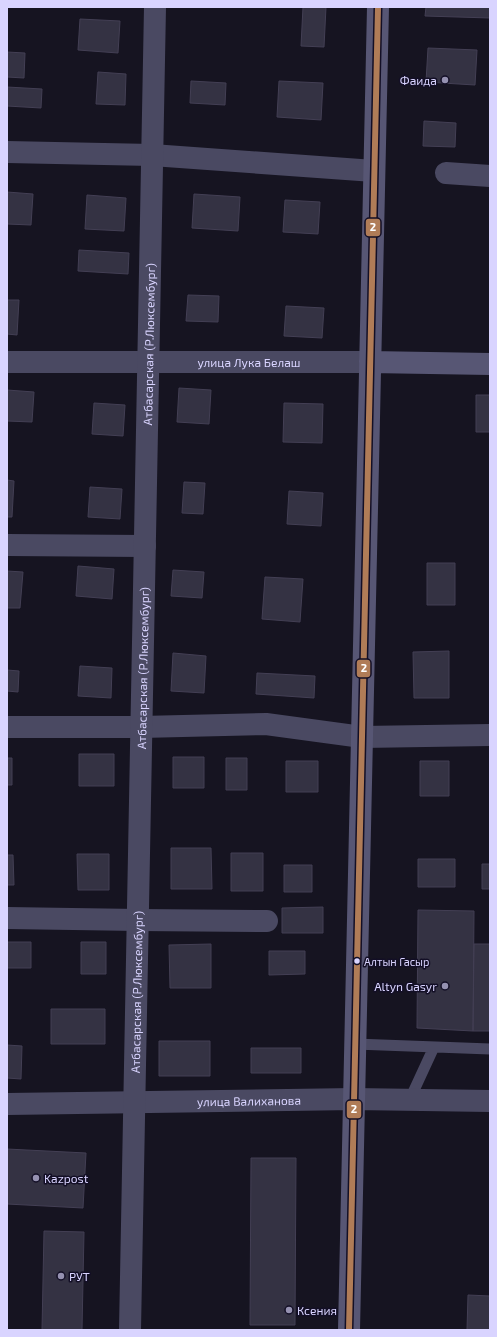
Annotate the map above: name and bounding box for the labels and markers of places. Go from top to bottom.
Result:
place label: Фаида [400,73,437,87]
marker: Фаида [440,75,450,85]
place label: Алтын Гасыр [364,955,429,968]
marker: Алтын Гасыр [352,956,362,966]
place label: Altyn Gasyr [374,979,437,993]
marker: Altyn Gasyr [440,981,450,991]
place label: Kazpost [44,1171,89,1185]
marker: Kazpost [31,1173,41,1183]
place label: РУТ [69,1269,90,1283]
marker: РУТ [56,1271,66,1281]
place label: Ксения [297,1303,337,1317]
marker: Ксения [284,1305,294,1315]

